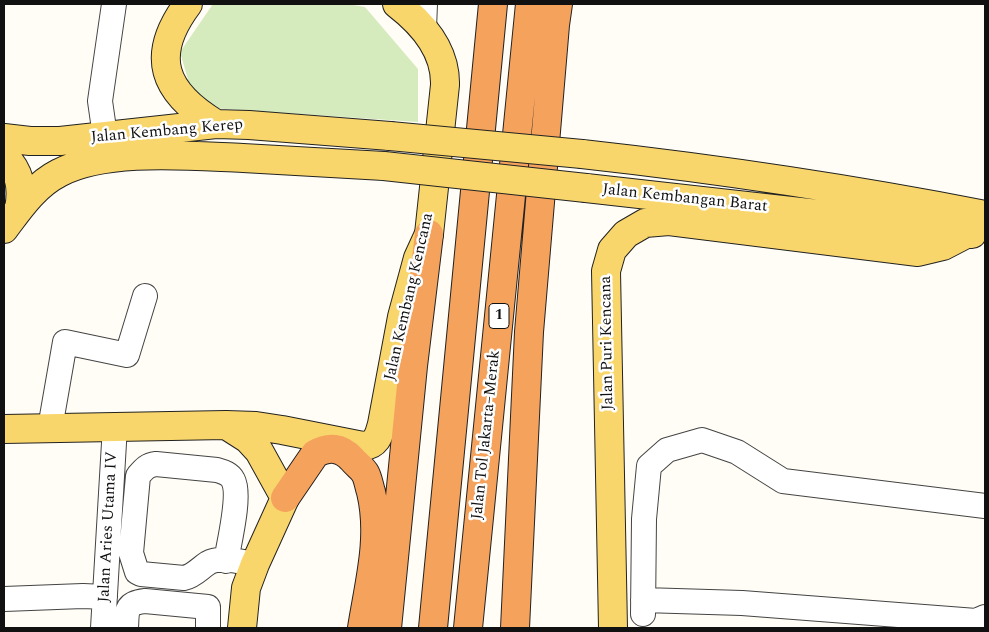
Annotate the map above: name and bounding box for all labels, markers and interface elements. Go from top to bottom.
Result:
street label: Jalan Kembang Kerep [90,116,244,148]
street label: Jalan Kembangan Barat [601,181,769,217]
street label: Jalan Kembang Kencana [381,211,439,383]
street label: Jalan Puri Kencana [597,276,619,410]
road number: 1 [489,304,509,328]
street label: Jalan Tol Jakarta–Merak [469,349,505,521]
street label: Jalan Aries Utama IV [95,451,123,603]

